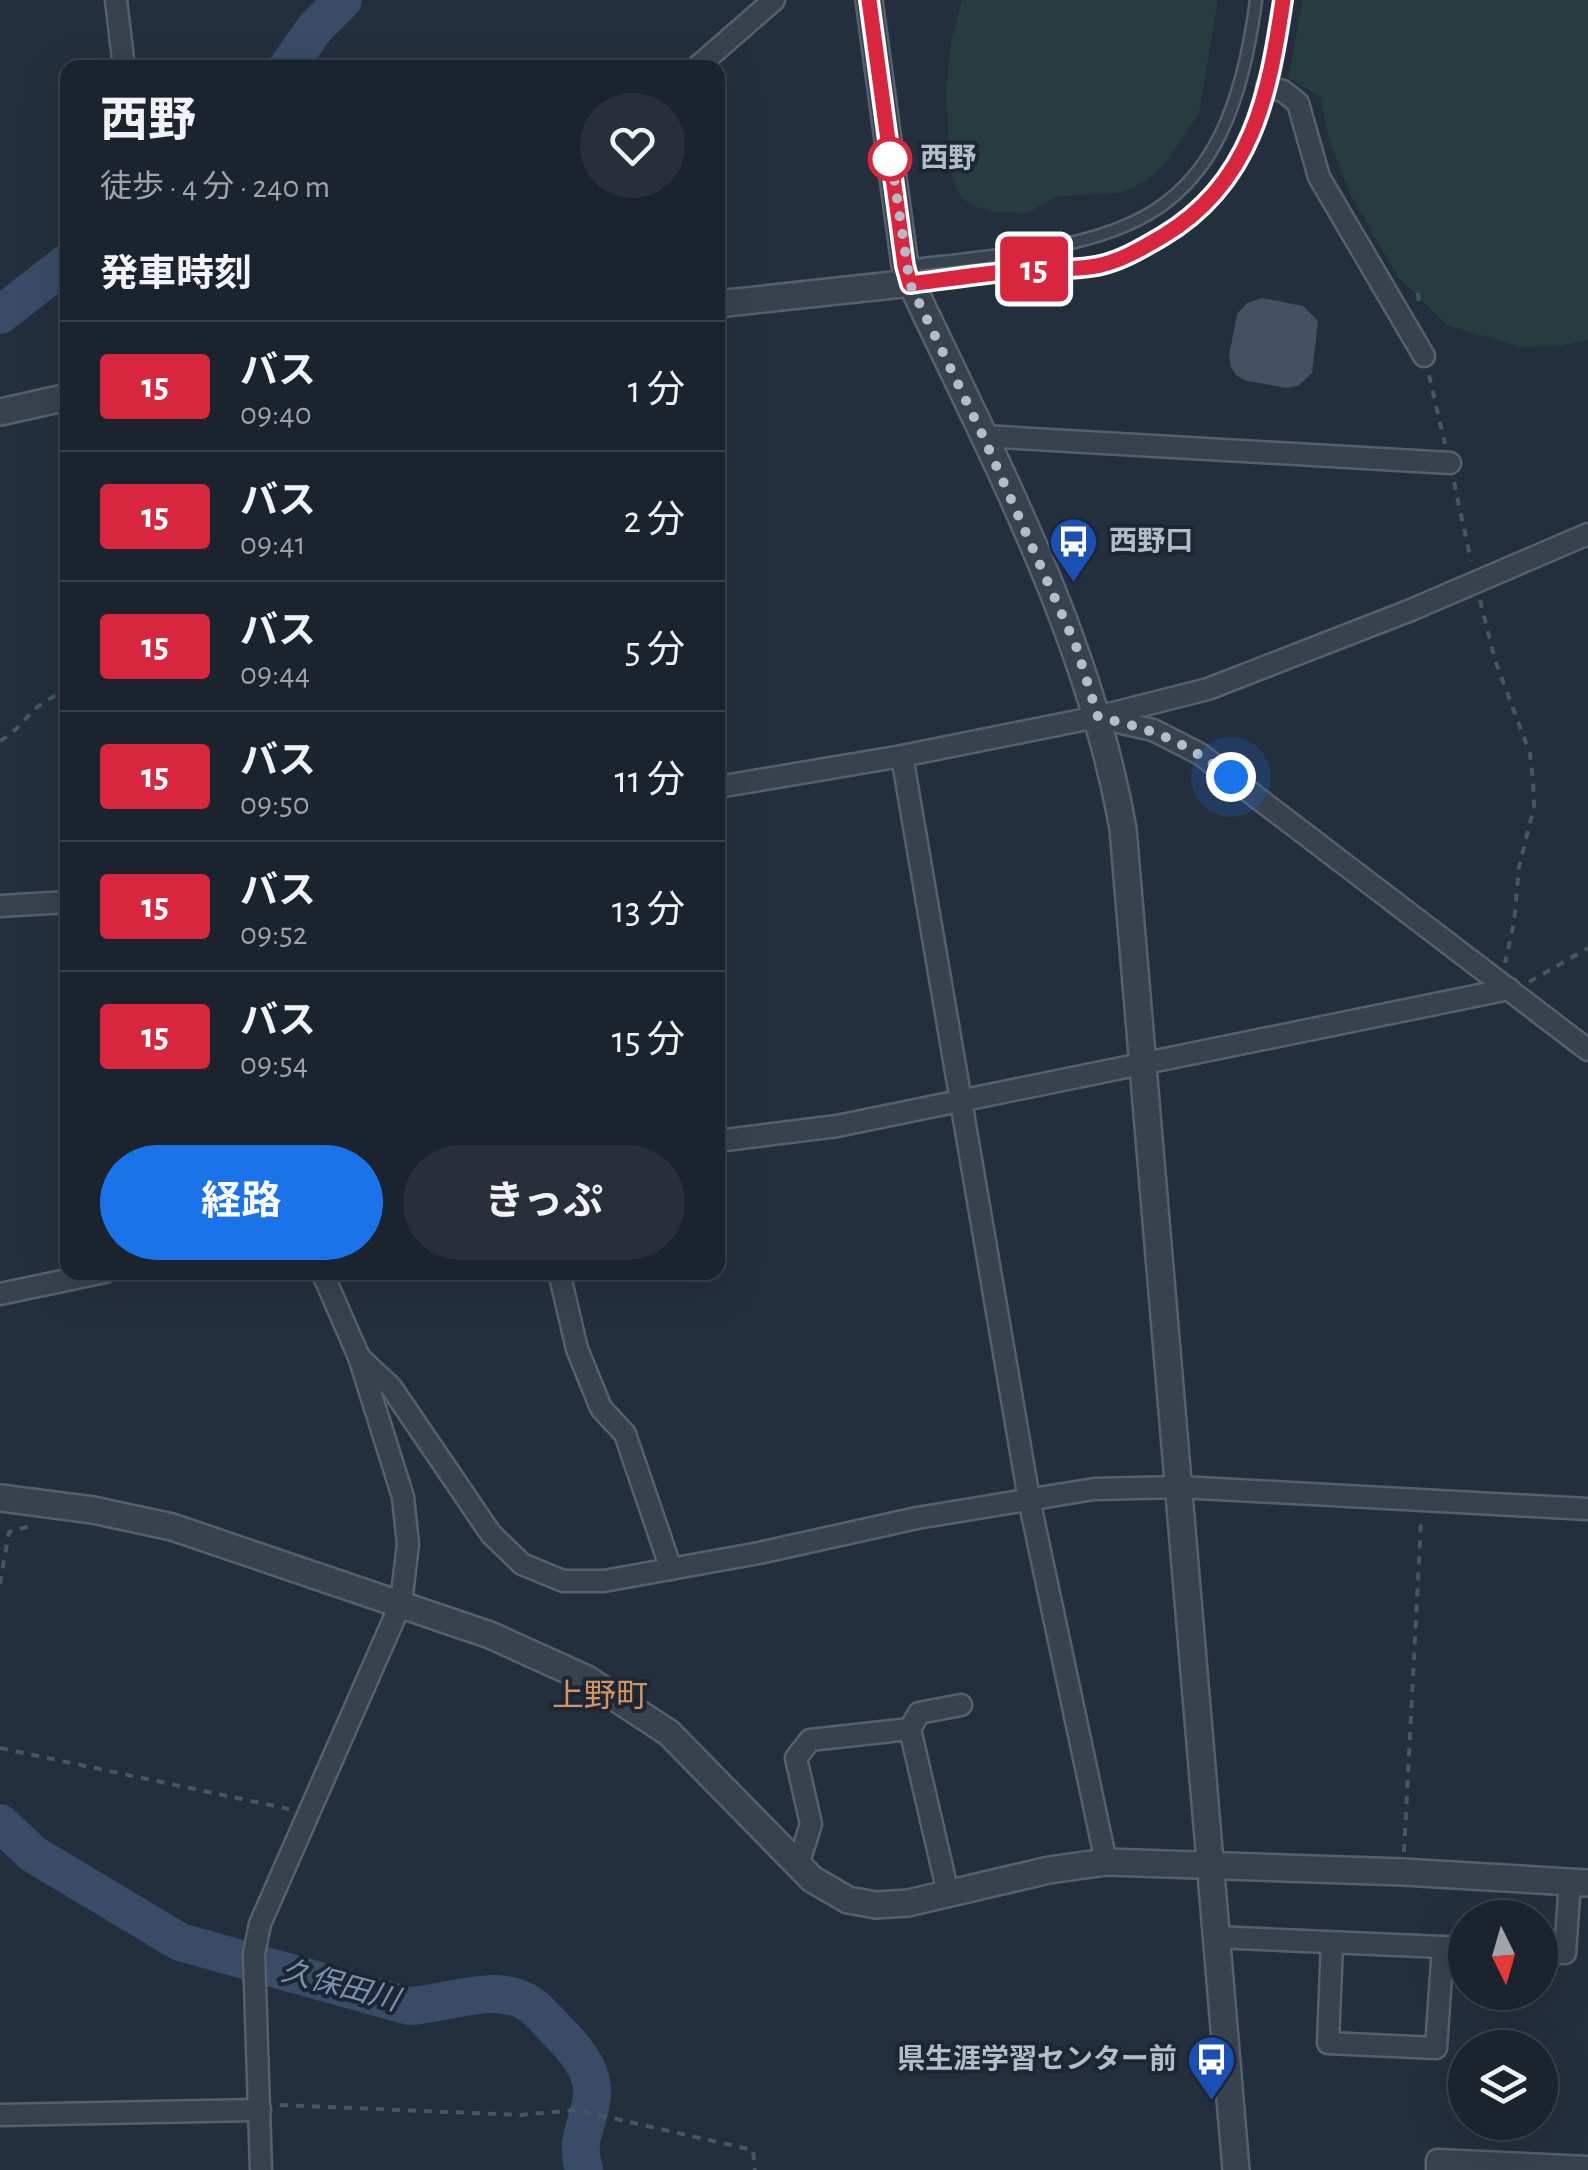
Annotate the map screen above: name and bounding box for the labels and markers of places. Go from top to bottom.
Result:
marker: 西野 [869,138,911,180]
place label: 西野 [920,144,976,173]
bus stop icon: 西野口 [1048,516,1100,584]
place label: 西野口 [1109,527,1193,556]
bus stop icon: 県生涯学習センター前 [1186,2034,1238,2102]
place label: 県生涯学習センター前 [897,2043,1177,2074]

